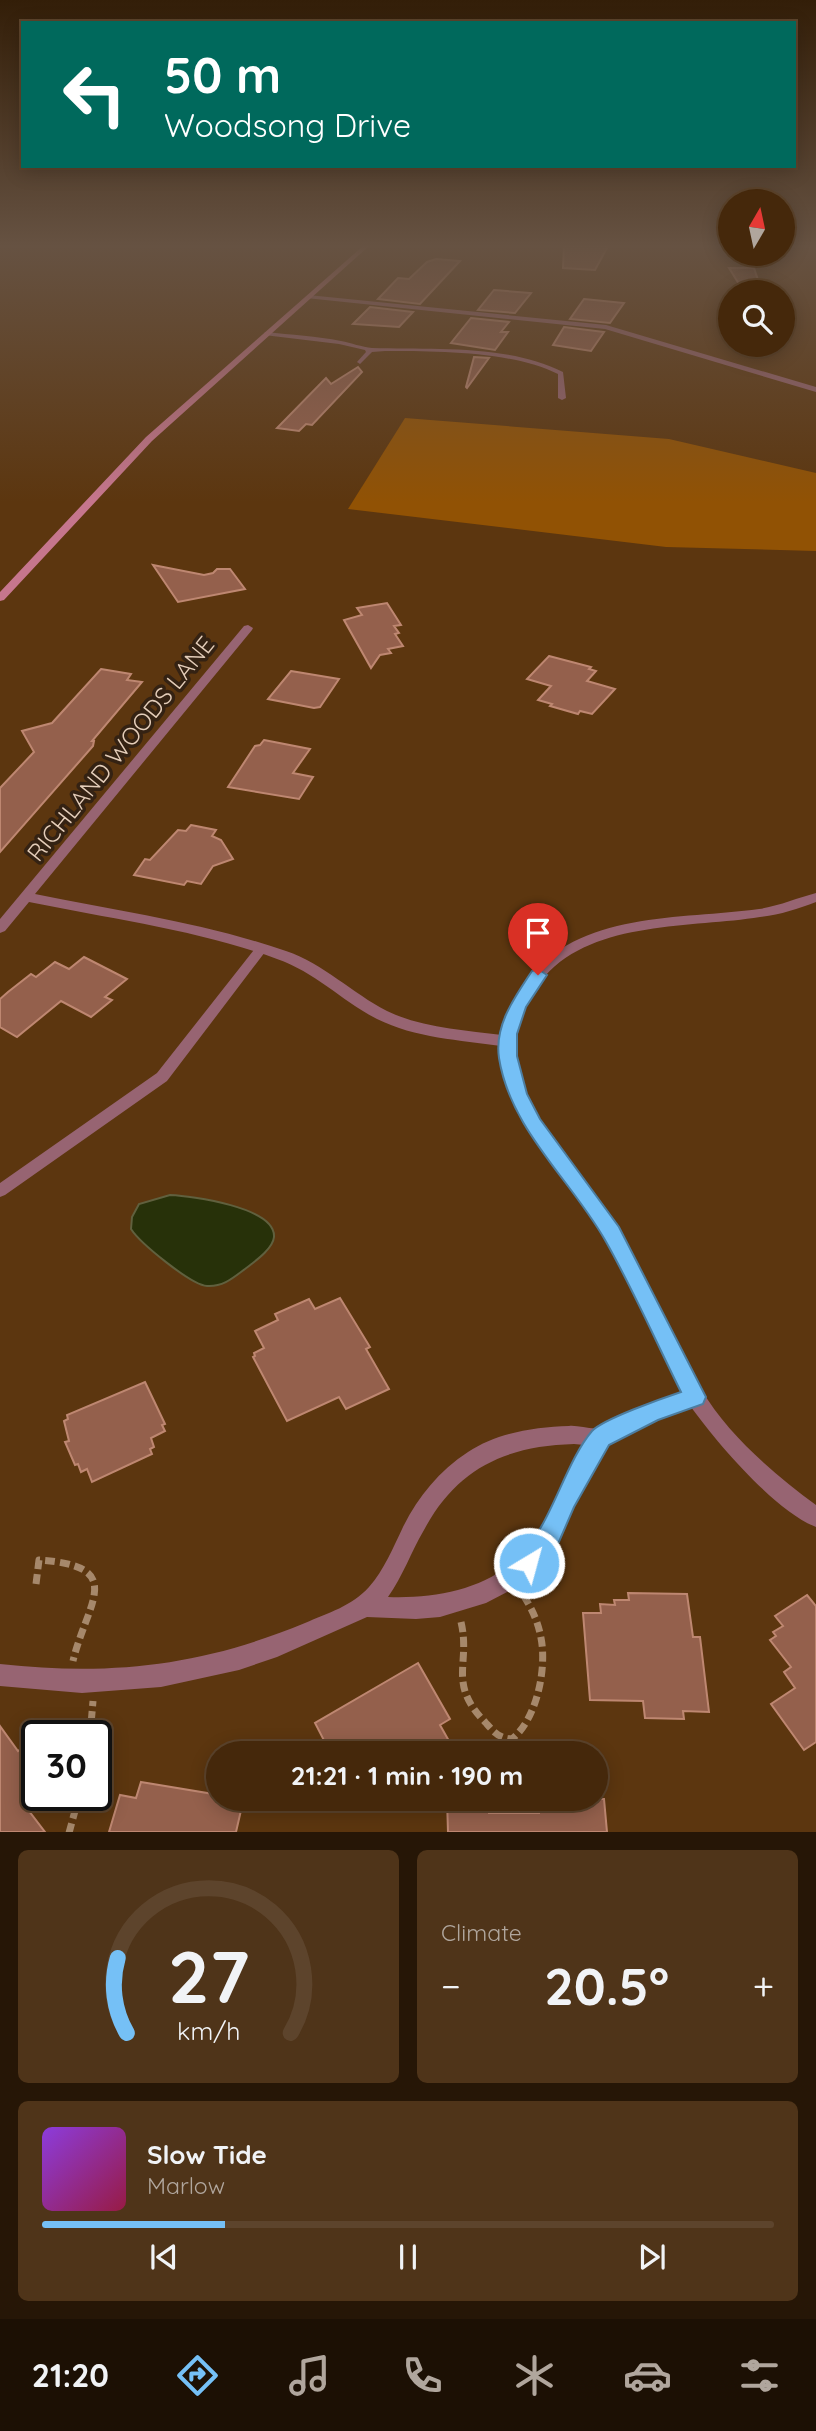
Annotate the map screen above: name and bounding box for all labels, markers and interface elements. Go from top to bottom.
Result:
text: 50 m [164,44,281,105]
icon: left [49,49,140,140]
text: Woodsong Drive [164,105,411,145]
north arrow [718,189,794,266]
map controls [718,189,795,357]
button: search [718,280,795,357]
street label: RICHLAND WOODS LANE [20,630,220,867]
pin [508,903,568,975]
icon: arrive [519,914,557,952]
position arrow [492,1526,566,1600]
speed limit sign: 30 [21,1720,112,1811]
text: 21:21 · 1 min · 190 m [291,1759,523,1792]
text: Climate [441,1918,522,1947]
text: 27 [168,1930,249,2021]
text: 20.5° [544,1953,669,2018]
text: − [441,1962,461,2010]
text: + [753,1962,774,2010]
text: km/h [177,2014,240,2045]
text: Slow Tide [147,2138,267,2171]
text: Marlow [147,2171,225,2200]
icon: previous [145,2238,183,2276]
icon: pause [389,2238,427,2276]
icon: next [633,2238,671,2276]
icon: directions [173,2351,222,2400]
icon: music [285,2351,334,2400]
icon: phone [398,2351,447,2400]
icon: climate [510,2351,559,2400]
icon: car [623,2351,672,2400]
icon: filters [735,2351,784,2400]
text: 21:20 [32,2355,109,2395]

